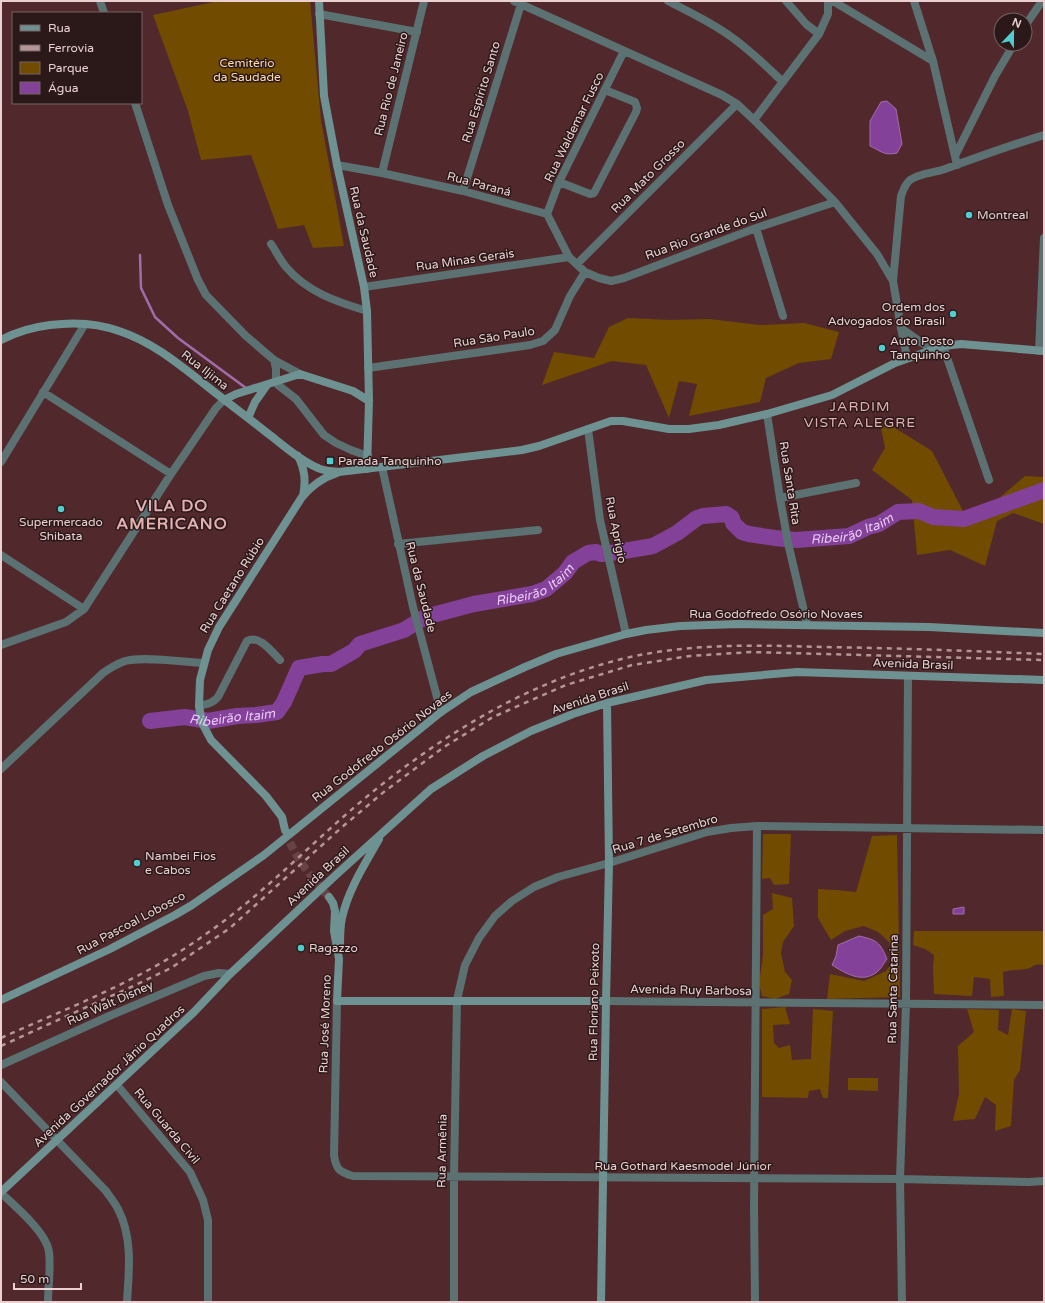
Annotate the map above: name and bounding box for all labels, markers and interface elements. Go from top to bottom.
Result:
legend [12,12,142,104]
north arrow [993,12,1033,52]
text: N [1010,16,1023,31]
text: Rua [48,21,71,35]
street label: Rua Rio de Janeiro [371,31,411,137]
street label: Rua Espírito Santo [459,40,503,144]
text: Ferrovia [48,41,94,55]
park label: Cemitério da Saudade [213,56,281,84]
text: Parque [48,61,89,75]
street label: Rua Waldemar Fusco [541,70,607,184]
text: Água [48,81,78,95]
street label: Rua Mato Grosso [608,136,688,216]
street label: Rua Paraná [446,169,512,199]
street label: Rua da Saudade [347,185,381,279]
street label: Rua Rio Grande do Sul [643,205,769,263]
place label: Montreal [977,208,1028,222]
marker: Montreal [964,210,974,220]
street label: Rua Minas Gerais [415,246,515,274]
place label: Ordem dos Advogados do Brasil [828,300,945,328]
marker: Ordem dos Advogados do Brasil [948,309,958,319]
street label: Rua São Paulo [452,324,536,350]
place label: Auto Posto Tanquinho [890,334,954,362]
marker: Auto Posto Tanquinho [877,343,887,353]
street label: Rua Iljima [179,347,231,393]
district label: JARDIM VISTA ALEGRE [804,398,916,431]
street label: Rua Santa Rita [776,440,804,526]
place label: Parada Tanquinho [338,454,441,468]
marker: Parada Tanquinho [325,456,335,466]
street label: Rua Aprigio [603,495,629,565]
district label: VILA DO AMERICANO [116,496,228,534]
marker: Supermercado Shibata [56,504,66,514]
water label: Ribeirão Itaim [810,509,897,548]
place label: Supermercado Shibata [19,515,103,543]
street label: Rua Caetano Rúbio [197,534,267,636]
street label: Rua da Saudade [403,540,439,634]
water label: Ribeirão Itaim [494,561,578,609]
street label: Rua Godofredo Osório Novaes [689,607,863,621]
street label: Avenida Brasil [872,656,954,672]
street label: Avenida Brasil [549,679,631,717]
street label: Rua Godofredo Osório Novaes [309,687,455,805]
water label: Ribeirão Itaim [188,705,277,730]
street label: Rua 7 de Setembro [611,811,719,857]
street label: Avenida Brasil [284,843,352,909]
place label: Nambei Fios e Cabos [145,849,216,877]
marker: Nambei Fios e Cabos [132,858,142,868]
street label: Rua Pascoal Lobosco [74,888,188,958]
street label: Rua Santa Catarina [885,934,901,1044]
place label: Ragazzo [309,941,358,955]
marker: Ragazzo [296,943,306,953]
street label: Rua Floriano Peixoto [586,943,602,1061]
street label: Rua José Moreno [316,974,334,1074]
street label: Rua Walt Disney [65,977,156,1028]
street label: Avenida Ruy Barbosa [630,982,752,998]
street label: Avenida Governador Jânio Quadros [30,1002,188,1150]
street label: Rua Guarda Civil [131,1085,203,1167]
street label: Rua Armênia [434,1114,450,1188]
street label: Rua Gothard Kaesmodel Júnior [594,1159,772,1173]
scale bar [14,1265,81,1291]
text: 50 m [20,1272,49,1286]

